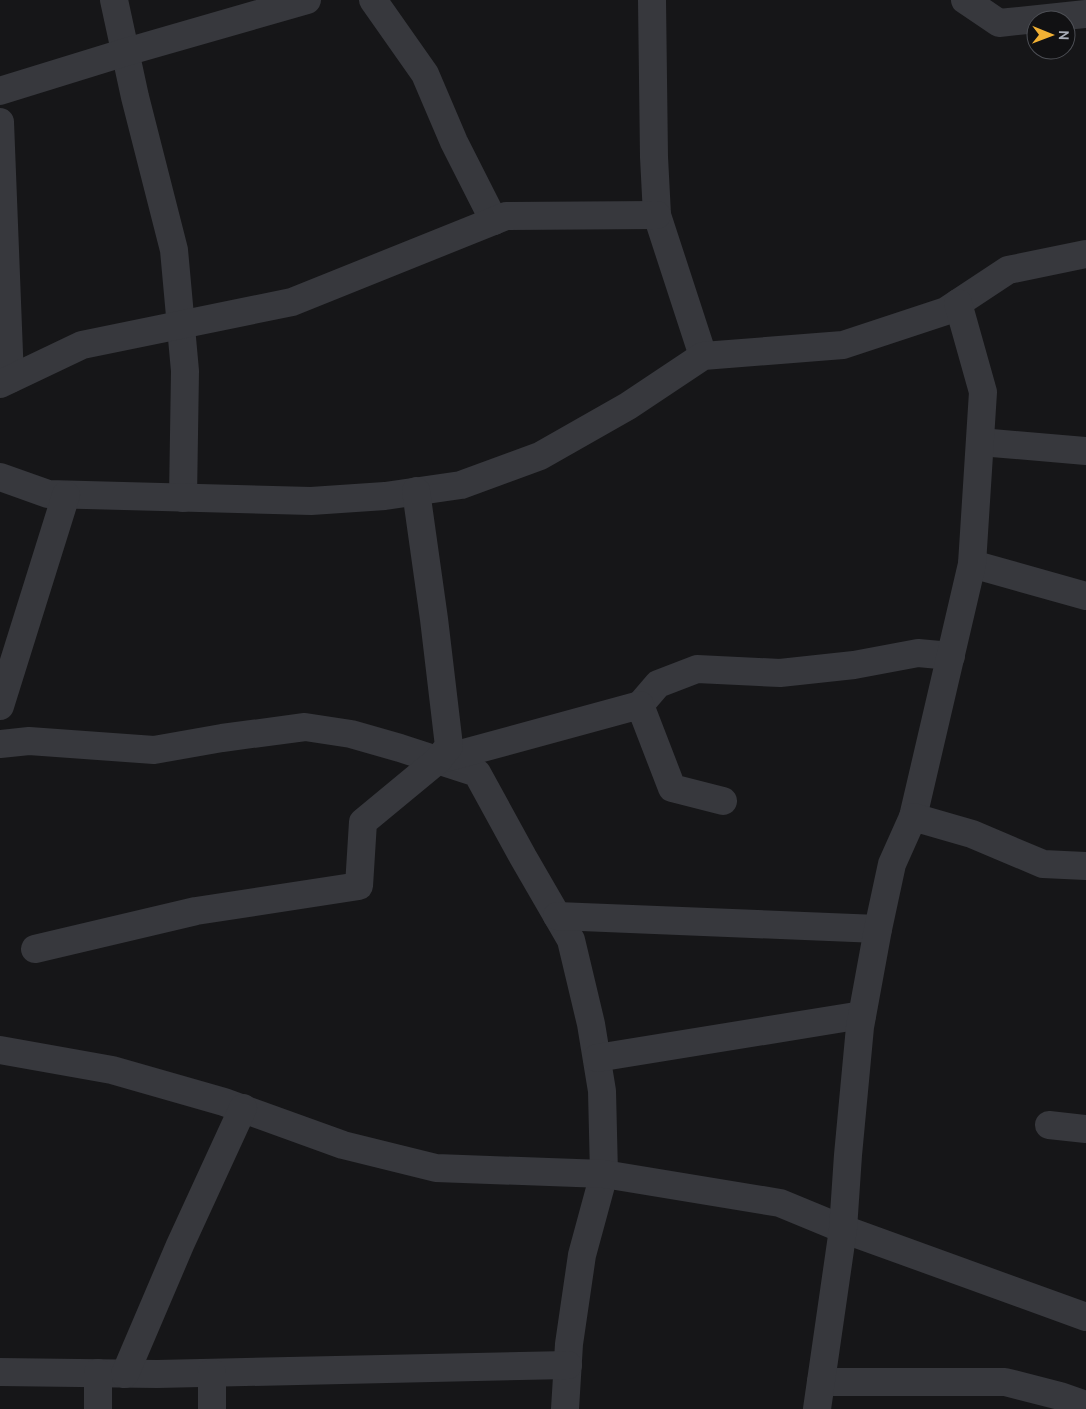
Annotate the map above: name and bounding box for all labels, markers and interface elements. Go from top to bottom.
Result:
north arrow [1026,10,1076,60]
text: N [1055,30,1073,40]

